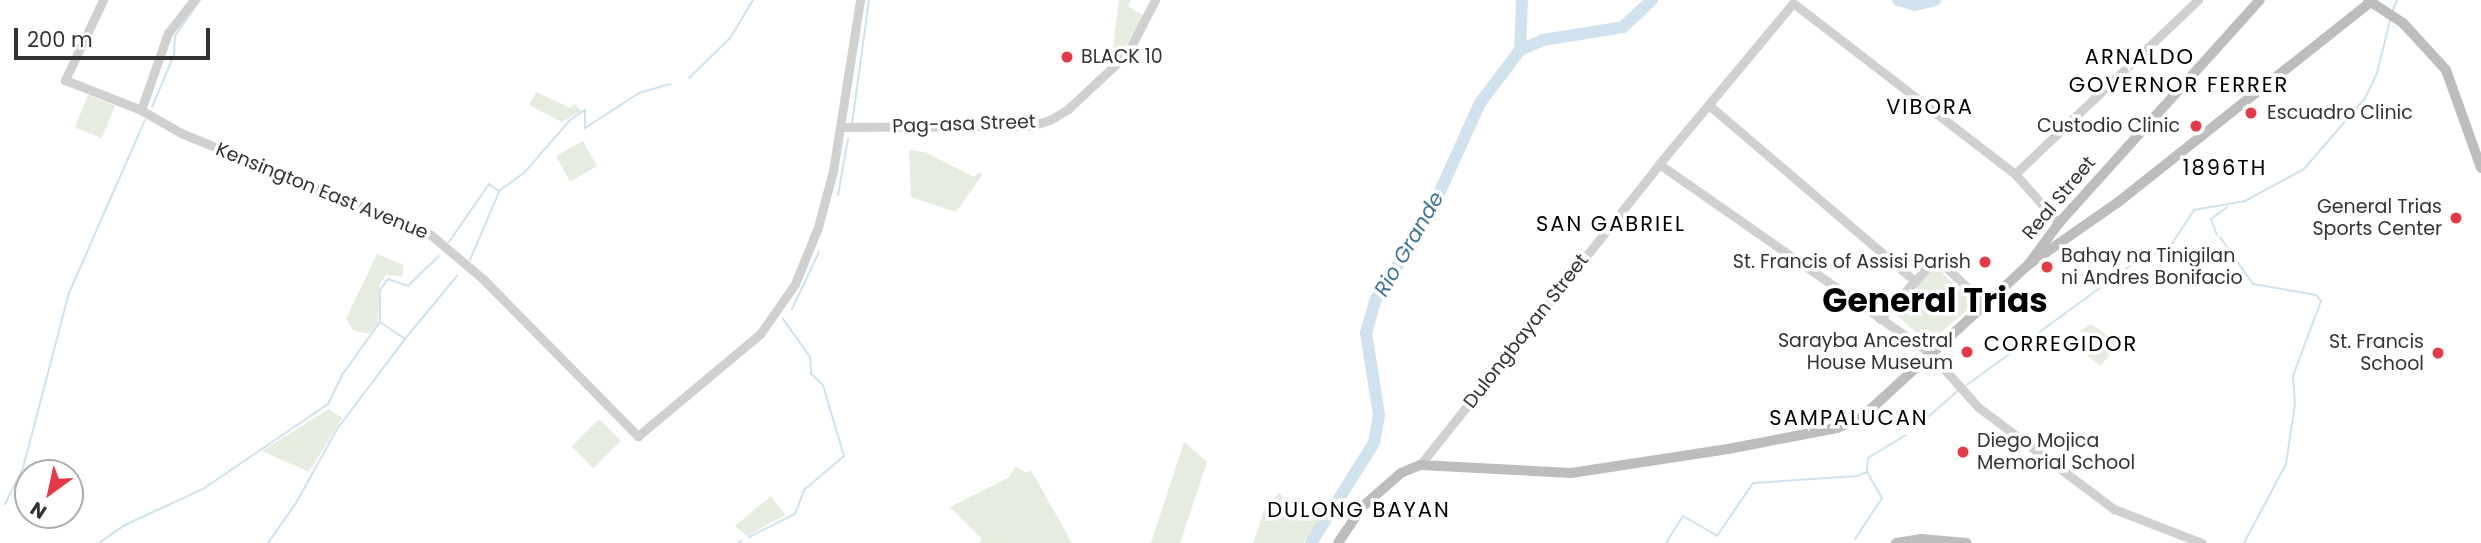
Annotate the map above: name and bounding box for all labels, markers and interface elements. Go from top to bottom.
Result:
scale bar [18,14,214,58]
text: 200 m [27,25,93,54]
district label: ARNALDO [2086,44,2194,70]
place label: BLACK 10 [1081,46,1163,68]
marker: BLACK 10 [1059,49,1075,65]
district label: GOVERNOR FERRER [2071,72,2287,98]
district label: VIBORA [1887,94,1973,120]
place label: Escuadro Clinic [2267,102,2413,124]
marker: Escuadro Clinic [2241,103,2261,123]
street label: Pag-asa Street [892,110,1036,138]
place label: Custodio Clinic [2037,115,2180,137]
marker: Custodio Clinic [2186,116,2206,136]
street label: Kensington East Avenue [212,138,432,244]
street label: Real Street [2018,152,2100,244]
district label: 1896TH [2184,155,2266,181]
water label: Rio Grande [1369,187,1449,301]
place label: General Trias Sports Center [2312,196,2442,240]
marker: General Trias Sports Center [2448,210,2464,226]
district label: SAN GABRIEL [1537,211,1685,237]
place label: Bahay na Tinigilan ni Andres Bonifacio [2061,245,2243,289]
street label: Dulongbayan Street [1459,249,1593,413]
place label: St. Francis of Assisi Parish [1733,251,1971,273]
marker: St. Francis of Assisi Parish [1977,254,1993,270]
marker: Bahay na Tinigilan ni Andres Bonifacio [2039,259,2055,275]
district label: General Trias [1822,281,2048,321]
place label: Sarayba Ancestral House Museum [1778,330,1953,374]
district label: CORREGIDOR [1985,331,2137,357]
place label: St. Francis School [2329,331,2424,375]
marker: Sarayba Ancestral House Museum [1959,344,1975,360]
marker: St. Francis School [2430,345,2446,361]
district label: SAMPALUCAN [1771,405,1927,431]
place label: Diego Mojica Memorial School [1977,430,2135,474]
marker: Diego Mojica Memorial School [1955,444,1971,460]
north arrow [14,459,84,529]
text: N [25,495,52,526]
district label: DULONG BAYAN [1269,497,1449,523]

